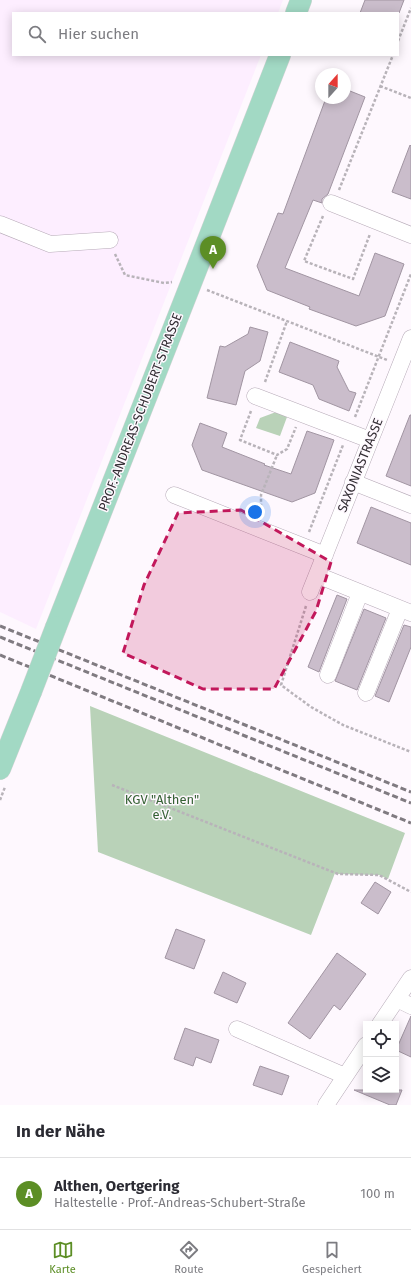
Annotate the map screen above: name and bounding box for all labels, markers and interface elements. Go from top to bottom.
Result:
search box [12,12,399,56]
icon: search [26,23,48,45]
text: Hier suchen [58,25,139,43]
north arrow [315,68,351,104]
pin: A [200,236,226,269]
street label: PROF.-ANDREAS-SCHUBERT-STRASSE [95,311,185,513]
street label: SAXONIASTRASSE [334,416,386,514]
your location [245,502,265,522]
park label: KGV "Althen" e.V. [125,792,199,822]
map controls [363,1021,399,1093]
button: locate [363,1021,399,1057]
button: layers [363,1057,399,1093]
text: In der Nähe [16,1121,105,1142]
text: Althen, Oertgering [54,1177,179,1195]
text: A [25,1186,33,1201]
text: 100 m [360,1186,395,1201]
text: Haltestelle · Prof.-Andreas-Schubert-Straße [54,1195,306,1210]
tab: Karte [49,1239,76,1276]
tab: Route [174,1239,203,1276]
tab: Gespeichert [302,1239,362,1276]

